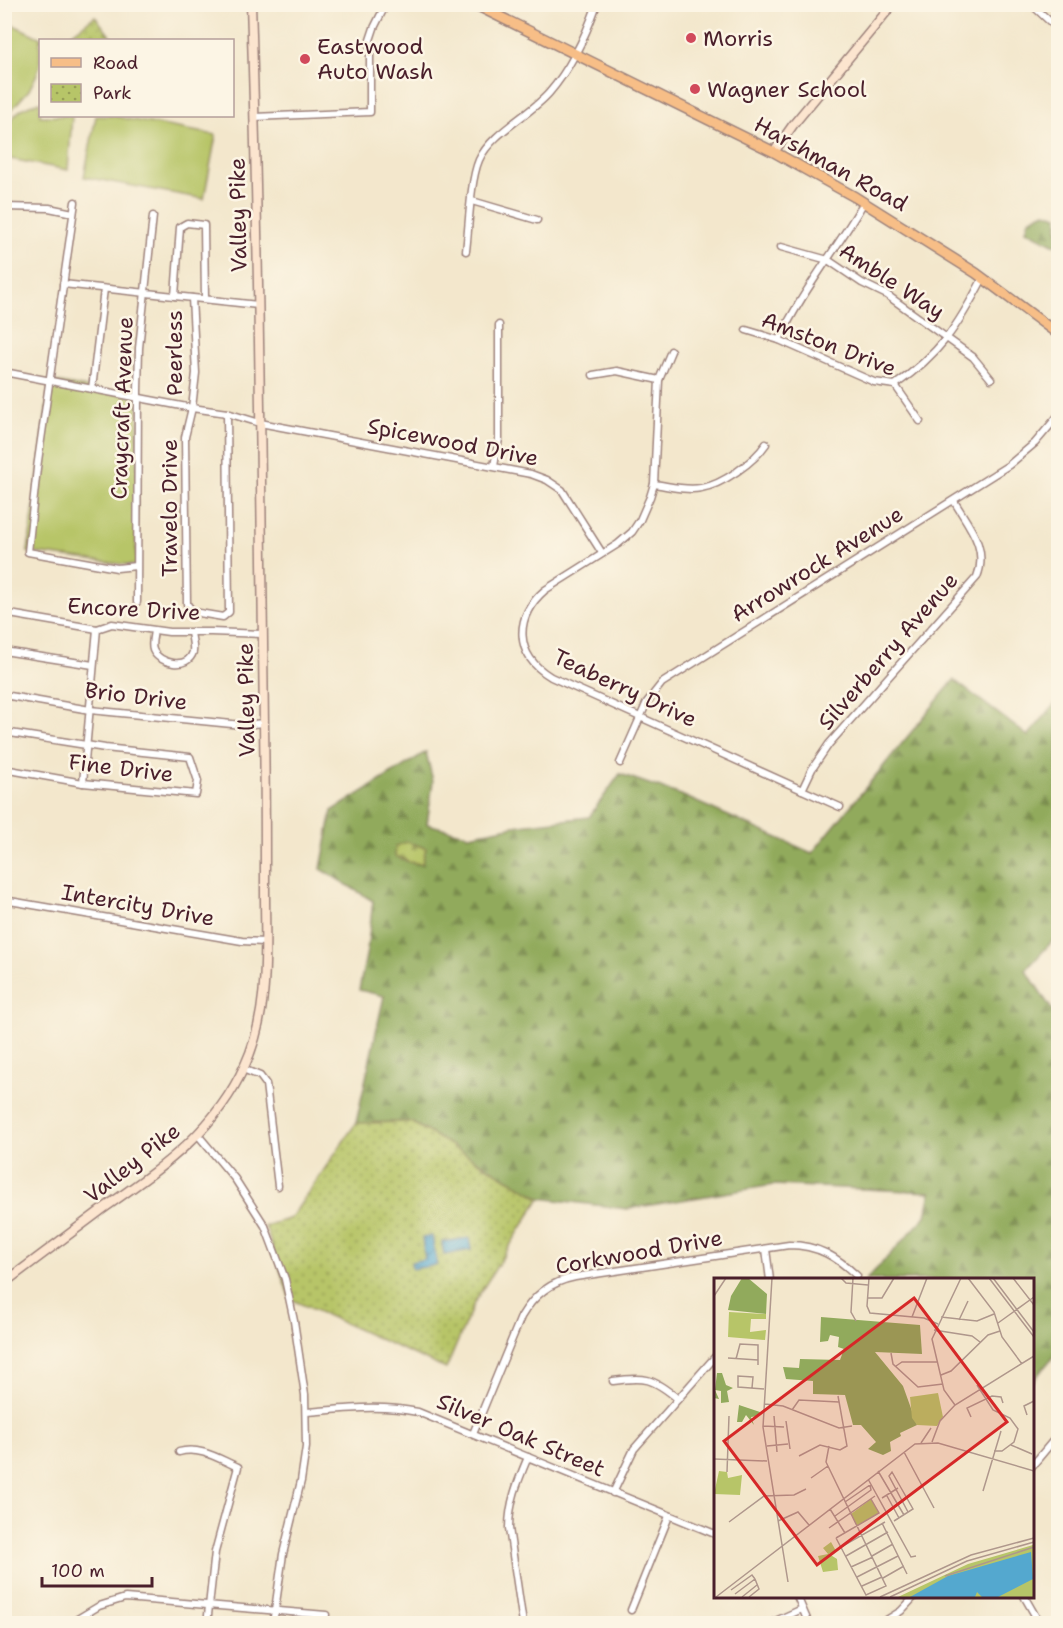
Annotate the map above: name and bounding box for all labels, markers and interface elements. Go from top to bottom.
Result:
place label: Morris [703,24,773,53]
marker: Morris [684,31,698,45]
place label: Eastwood Auto Wash [317,32,433,86]
legend [39,39,234,117]
text: Road [93,51,138,75]
marker: Eastwood Auto Wash [298,52,312,66]
place label: Wagner School [707,75,867,104]
text: Park [93,81,132,105]
marker: Wagner School [688,82,702,96]
street label: Harshman Road [749,110,913,218]
street label: Valley Pike [223,157,253,273]
street label: Amble Way [834,236,950,326]
street label: Amston Drive [757,305,901,383]
street label: Peerless [160,310,189,396]
street label: Craycraft Avenue [104,316,140,500]
street label: Spicewood Drive [365,411,541,473]
street label: Travelo Drive [155,439,184,577]
street label: Arrowrock Avenue [725,499,909,629]
street label: Silverberry Avenue [811,566,965,736]
street label: Encore Drive [67,591,201,627]
street label: Valley Pike [231,642,261,758]
street label: Teaberry Drive [548,642,702,734]
street label: Brio Drive [83,675,189,717]
street label: Fine Drive [67,747,175,789]
street label: Intercity Drive [59,877,217,933]
street label: Valley Pike [78,1116,186,1210]
street label: Corkwood Drive [553,1223,725,1281]
inset map [714,1278,1033,1598]
street label: Silver Oak Street [432,1386,610,1484]
scale bar [42,1550,152,1588]
text: 100 m [51,1559,105,1583]

